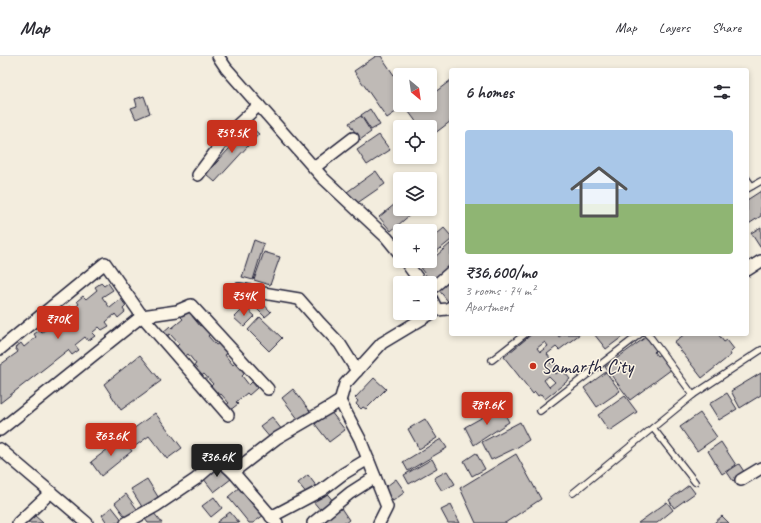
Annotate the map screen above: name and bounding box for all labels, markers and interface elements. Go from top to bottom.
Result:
text: Map [20,16,50,40]
text: Map [615,19,637,36]
text: Layers [659,19,690,36]
text: Share [712,19,741,36]
north arrow [393,68,437,112]
map controls [393,68,437,320]
icon: filters [711,81,733,103]
text: 6 homes [465,82,513,103]
pin: ₹59.5K [199,120,265,154]
button: locate [393,120,437,164]
text: ₹59.5K [216,125,248,141]
icon: home [563,156,635,228]
button: layers [393,172,437,216]
button: + [393,224,437,268]
text: ₹36,600/mo [465,262,537,283]
button: − [393,276,437,320]
pin: ₹54K [220,283,268,317]
text: 3 rooms · 74 m² [465,283,535,299]
text: ₹54K [232,288,256,304]
text: Apartment [465,299,513,315]
pin: ₹70K [34,306,82,340]
text: ₹70K [46,311,70,327]
place label: Samarth City [541,354,635,379]
marker: Samarth City [528,361,538,371]
pin: ₹89.6K [454,392,520,426]
text: ₹89.6K [471,397,503,413]
pin: ₹63.6K [78,423,144,457]
text: ₹63.6K [94,428,128,444]
pin: ₹36.6K [184,444,250,478]
text: ₹36.6K [200,449,234,465]

